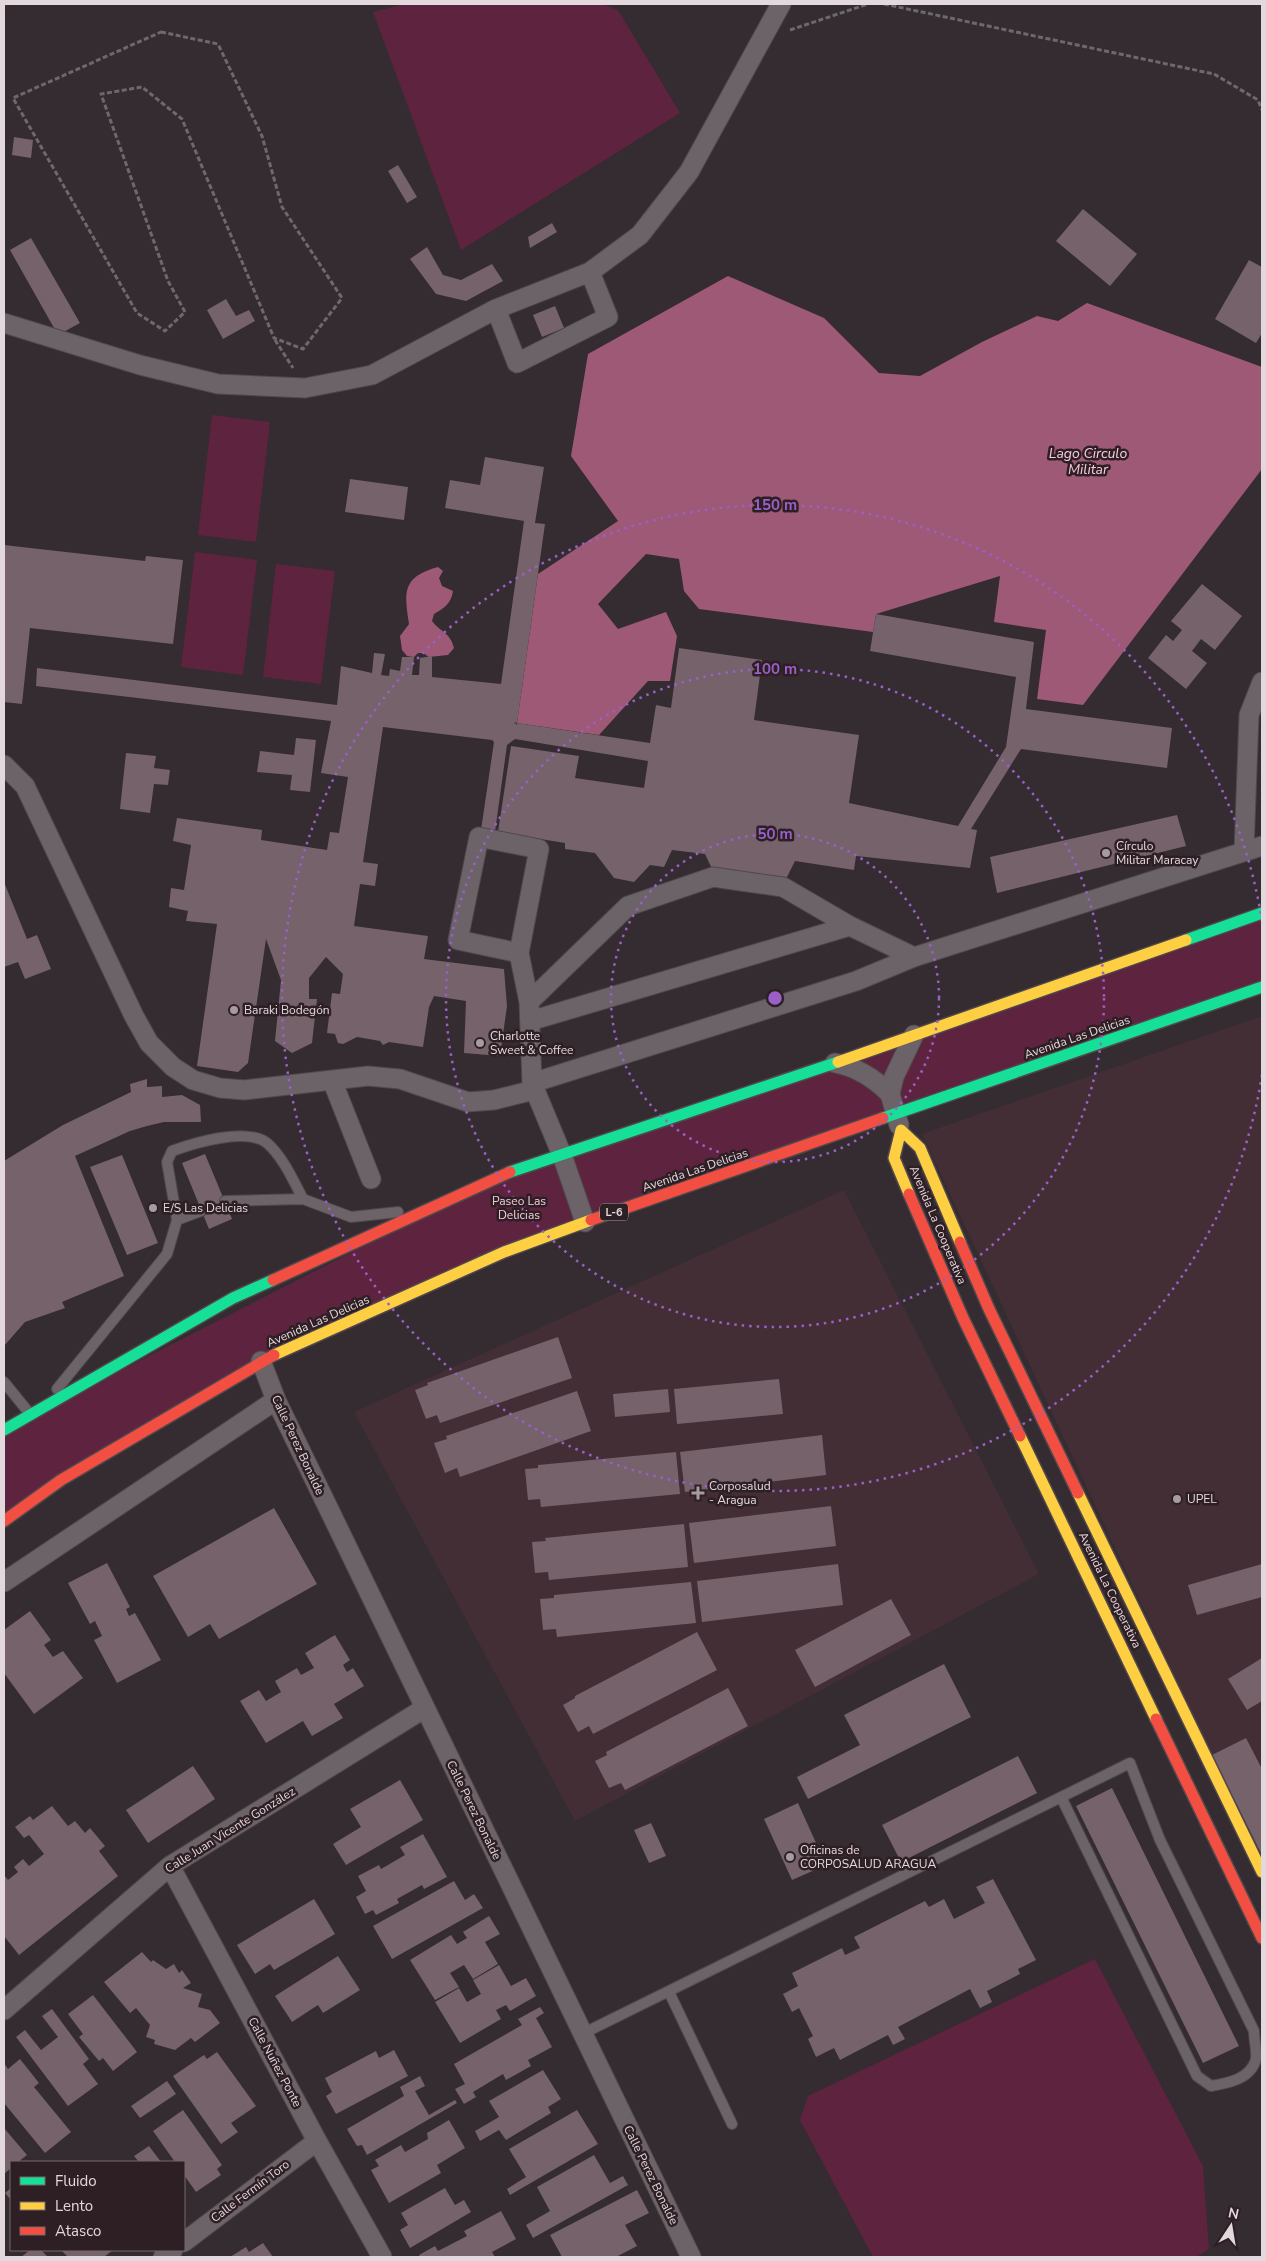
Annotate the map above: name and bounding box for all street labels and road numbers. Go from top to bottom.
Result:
street label: Avenida Las Delicias [1022,1011,1132,1063]
street label: Avenida Las Delicias [640,1144,750,1196]
street label: Avenida La Cooperativa [906,1163,970,1287]
road number: L-6 [600,1204,628,1220]
street label: Avenida Las Delicias [264,1291,372,1351]
street label: Calle Perez Bonalde [268,1392,328,1498]
street label: Avenida La Cooperativa [1075,1529,1145,1651]
street label: Calle Perez Bonalde [443,1758,505,1862]
street label: Calle Juan Vicente González [162,1783,298,1877]
street label: Calle Nuñez Ponte [245,2014,305,2110]
street label: Calle Perez Bonalde [620,2123,682,2227]
street label: Calle Fermín Toro [207,2156,293,2226]

